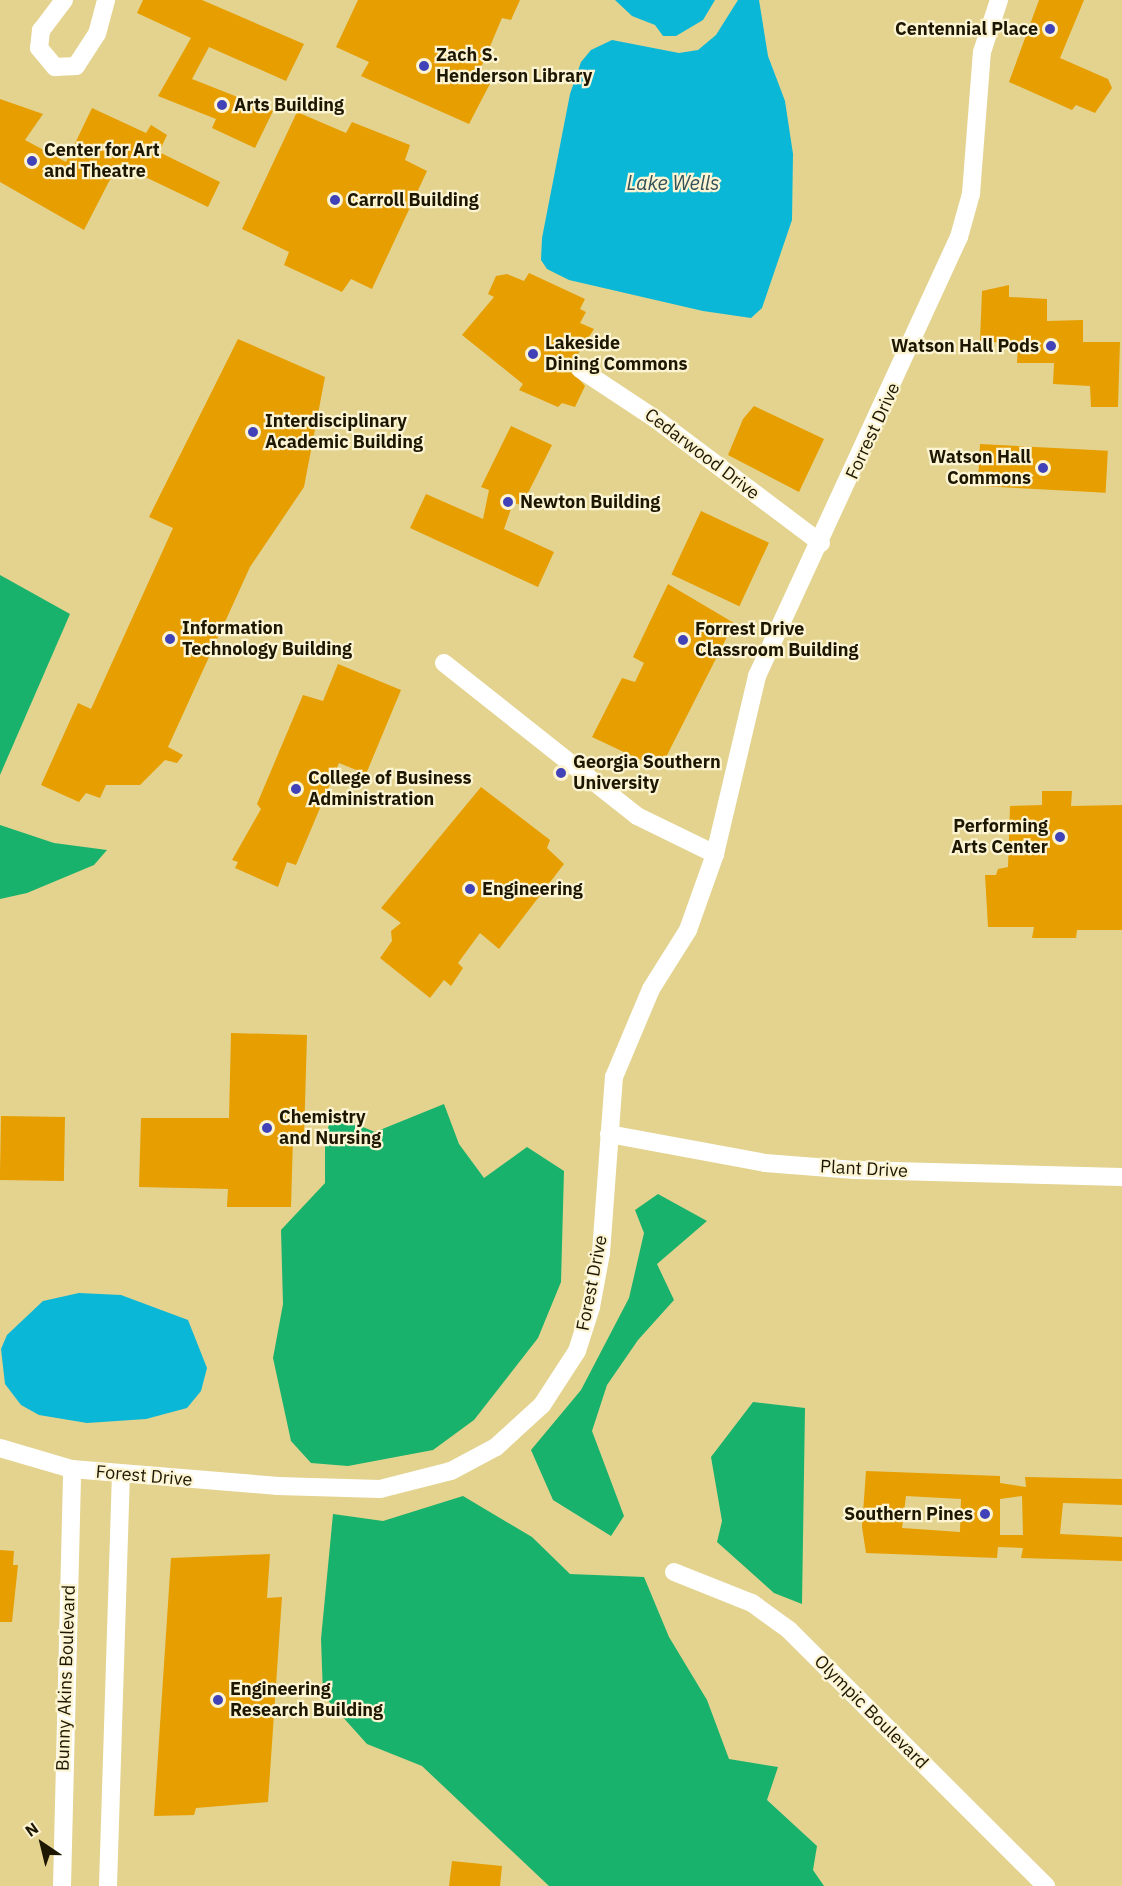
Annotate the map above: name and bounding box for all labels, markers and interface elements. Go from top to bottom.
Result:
place label: Centennial Place [895,18,1038,40]
marker: Centennial Place [1043,22,1057,36]
place label: Zach S. Henderson Library [436,45,592,88]
marker: Zach S. Henderson Library [417,59,431,73]
place label: Arts Building [234,94,344,116]
marker: Arts Building [215,98,229,112]
place label: Center for Art and Theatre [44,140,160,182]
marker: Center for Art and Theatre [25,154,39,168]
water label: Lake Wells [627,170,719,194]
place label: Carroll Building [347,189,479,211]
marker: Carroll Building [328,193,342,207]
place label: Lakeside Dining Commons [545,333,687,376]
place label: Watson Hall Pods [891,335,1039,357]
marker: Watson Hall Pods [1044,339,1058,353]
marker: Lakeside Dining Commons [526,347,540,361]
street label: Forrest Drive [841,379,905,483]
street label: Cedarwood Drive [640,404,764,504]
place label: Interdisciplinary Academic Building [265,411,423,454]
marker: Interdisciplinary Academic Building [246,425,260,439]
place label: Watson Hall Commons [929,447,1031,490]
marker: Watson Hall Commons [1036,461,1050,475]
place label: Newton Building [520,491,660,513]
marker: Newton Building [501,495,515,509]
place label: Information Technology Building [182,618,352,660]
place label: Forrest Drive Classroom Building [695,619,858,662]
marker: Information Technology Building [163,632,177,646]
marker: Forrest Drive Classroom Building [676,633,690,647]
place label: Georgia Southern University [573,752,721,795]
marker: Georgia Southern University [554,766,568,780]
place label: College of Business Administration [308,768,472,810]
marker: College of Business Administration [289,782,303,796]
place label: Performing Arts Center [951,816,1048,858]
marker: Performing Arts Center [1053,830,1067,844]
place label: Engineering [482,878,583,900]
marker: Engineering [463,882,477,896]
place label: Chemistry and Nursing [279,1107,381,1150]
marker: Chemistry and Nursing [260,1121,274,1135]
street label: Plant Drive [820,1156,908,1182]
street label: Forest Drive [572,1233,612,1333]
street label: Forest Drive [95,1461,193,1491]
place label: Southern Pines [844,1503,973,1525]
marker: Southern Pines [978,1507,992,1521]
street label: Bunny Akins Boulevard [52,1585,80,1771]
street label: Olympic Boulevard [810,1651,932,1773]
place label: Engineering Research Building [230,1679,383,1722]
marker: Engineering Research Building [211,1693,225,1707]
north arrow [12,1814,72,1874]
text: N [21,1818,42,1841]

